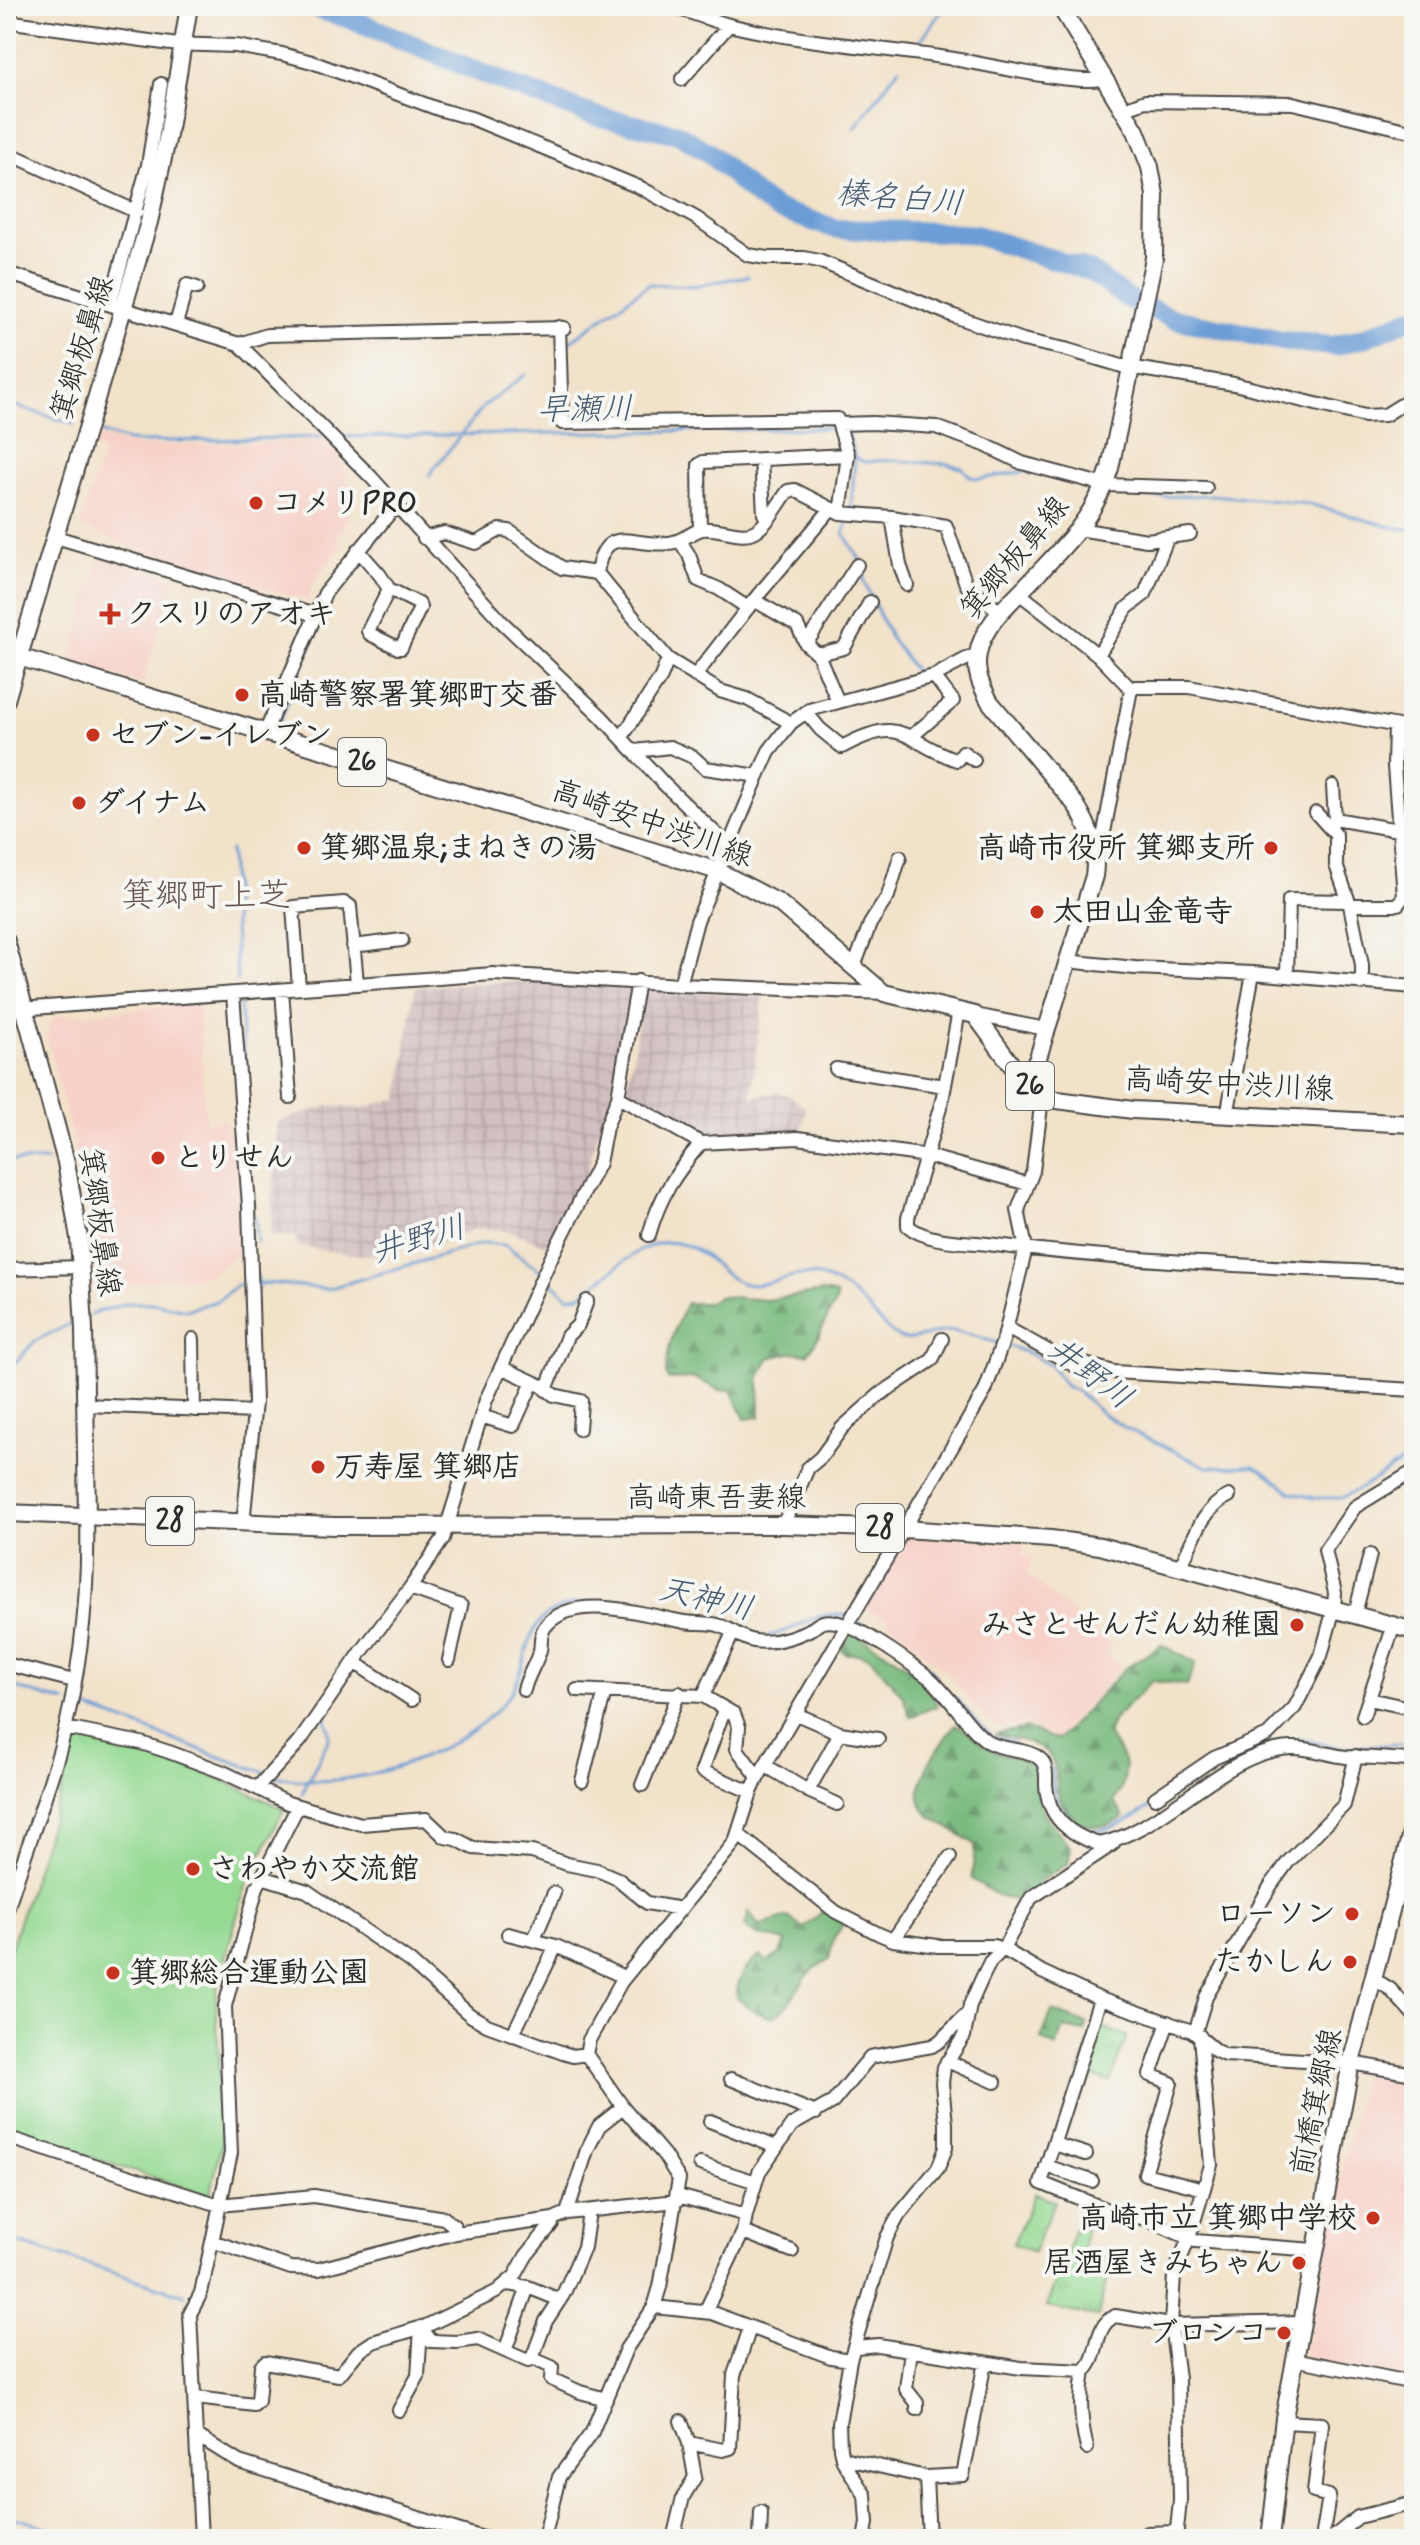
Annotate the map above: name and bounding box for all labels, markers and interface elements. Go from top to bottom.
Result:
water label: 榛名白川 [834,173,966,225]
street label: 箕郷板鼻線 [42,271,124,425]
water label: 早瀬川 [537,388,633,432]
place label: コメリPRO [272,484,417,523]
street label: 箕郷板鼻線 [952,488,1078,628]
marker: コメリPRO [247,494,265,512]
place label: クスリのアオキ [126,595,336,634]
marker: クスリのアオキ [101,605,119,623]
place label: 高崎警察署箕郷町交番 [258,676,558,715]
marker: 高崎警察署箕郷町交番 [233,686,251,704]
place label: セブン-イレブン [109,716,332,755]
marker: セブン-イレブン [84,726,102,744]
road number: 26 [338,738,386,786]
street label: 高崎安中渋川線 [546,771,758,877]
place label: ダイナム [95,784,210,823]
marker: ダイナム [70,794,88,812]
place label: 箕郷温泉;まねきの湯 [320,829,597,868]
place label: 高崎市役所 箕郷支所 [977,829,1255,868]
marker: 箕郷温泉;まねきの湯 [295,839,313,857]
marker: 高崎市役所 箕郷支所 [1262,839,1280,857]
district label: 箕郷町上芝 [121,874,291,919]
place label: 太田山金竜寺 [1053,893,1233,932]
marker: 太田山金竜寺 [1028,903,1046,921]
street label: 高崎安中渋川線 [1123,1060,1335,1110]
road number: 26 [1006,1062,1054,1110]
place label: とりせん [174,1139,294,1178]
street label: 箕郷板鼻線 [69,1145,129,1299]
marker: とりせん [149,1149,167,1167]
water label: 井野川 [367,1207,471,1273]
water label: 井野川 [1039,1328,1141,1420]
place label: 万寿屋 箕郷店 [334,1448,522,1487]
marker: 万寿屋 箕郷店 [309,1458,327,1476]
street label: 高崎東吾妻線 [626,1479,806,1518]
road number: 28 [146,1497,194,1545]
road number: 28 [856,1504,904,1552]
water label: 天神川 [654,1569,758,1631]
place label: みさとせんだん幼稚園 [981,1606,1281,1645]
marker: みさとせんだん幼稚園 [1288,1616,1306,1634]
place label: さわやか交流館 [209,1850,419,1889]
marker: さわやか交流館 [184,1860,202,1878]
place label: ローソン [1216,1895,1336,1934]
marker: ローソン [1343,1905,1361,1923]
place label: たかしん [1214,1943,1334,1982]
marker: たかしん [1341,1953,1359,1971]
place label: 箕郷総合運動公園 [129,1954,369,1993]
marker: 箕郷総合運動公園 [104,1964,122,1982]
street label: 前橋箕郷線 [1282,2025,1352,2179]
place label: 高崎市立 箕郷中学校 [1079,2199,1357,2238]
marker: 高崎市立 箕郷中学校 [1364,2209,1382,2227]
place label: 居酒屋きみちゃん [1044,2244,1283,2283]
marker: 居酒屋きみちゃん [1290,2254,1308,2272]
place label: ブロンコ [1148,2314,1268,2353]
marker: ブロンコ [1275,2324,1293,2342]

